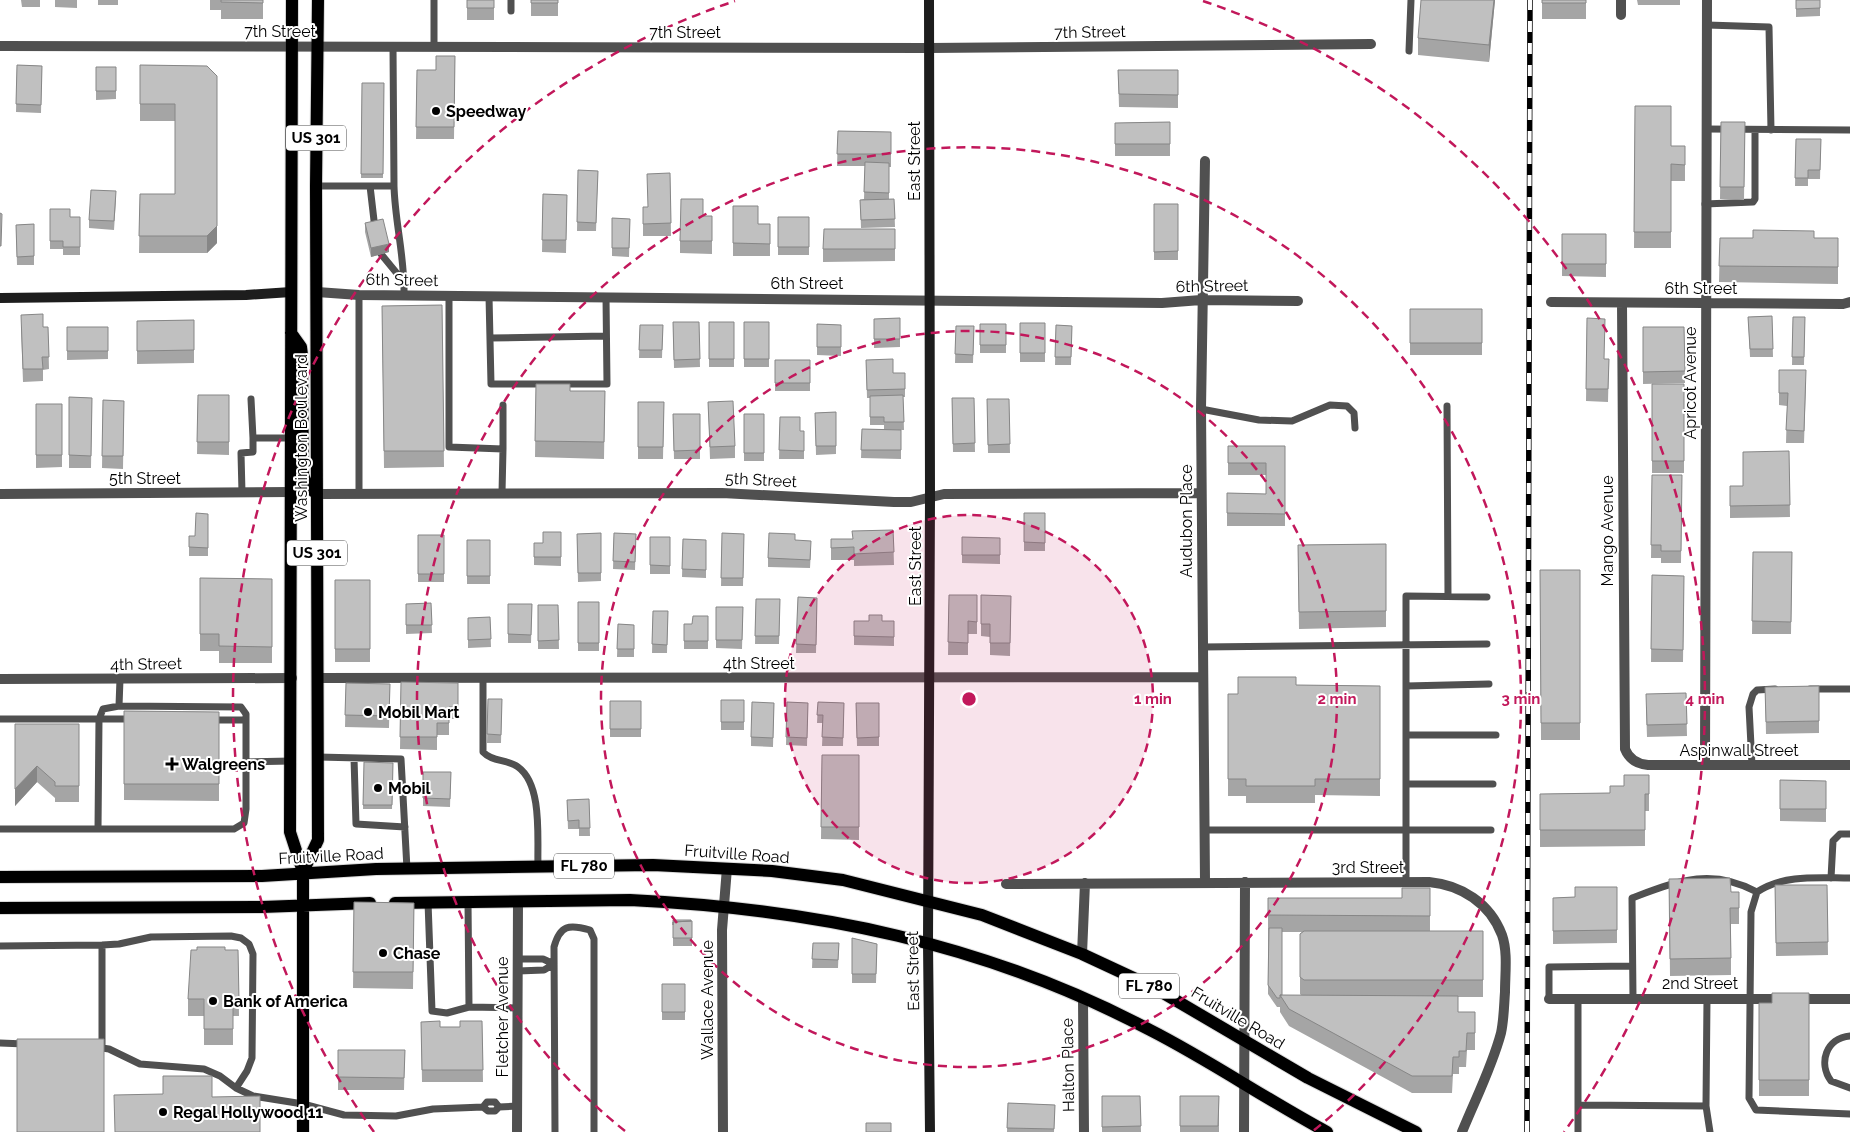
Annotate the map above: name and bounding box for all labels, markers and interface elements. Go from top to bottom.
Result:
street label: 7th Street [244,22,316,41]
street label: 7th Street [1054,22,1127,42]
street label: 7th Street [649,23,721,42]
place label: Speedway [446,102,526,121]
marker: Speedway [430,105,442,117]
street label: East Street [905,120,924,201]
road number: US 301 [286,126,346,150]
street label: 6th Street [365,270,439,290]
street label: 6th Street [771,274,844,293]
street label: 6th Street [1175,276,1249,296]
street label: 6th Street [1665,279,1738,298]
street label: Apricot Avenue [1681,327,1700,439]
street label: Washington Boulevard [292,354,311,522]
street label: Audubon Place [1177,464,1196,578]
street label: 5th Street [109,469,182,488]
street label: 5th Street [725,469,798,491]
street label: Mango Avenue [1598,475,1617,587]
street label: East Street [906,525,925,606]
road number: US 301 [287,540,347,566]
street label: 4th Street [110,654,183,674]
street label: 4th Street [723,654,796,673]
centre of rings [960,690,978,708]
text: 1 min [1134,690,1172,708]
text: 2 min [1318,690,1356,708]
text: 3 min [1502,690,1540,708]
text: 4 min [1685,690,1725,708]
place label: Mobil Mart [378,703,459,722]
marker: Mobil Mart [362,706,374,718]
street label: Aspinwall Street [1679,741,1799,760]
place label: Walgreens [182,755,265,774]
marker: Walgreens [166,758,178,770]
place label: Mobil [388,779,432,798]
marker: Mobil [372,782,384,794]
street label: Fruitville Road [684,841,790,867]
street label: Fruitville Road [278,844,384,868]
road number: FL 780 [554,854,614,878]
street label: 3rd Street [1332,858,1405,877]
street label: East Street [903,930,923,1011]
street label: Wallace Avenue [698,940,717,1060]
place label: Chase [393,944,441,963]
marker: Chase [377,947,389,959]
street label: Fletcher Avenue [493,957,512,1077]
road number: FL 780 [1119,974,1179,998]
street label: 2nd Street [1662,974,1739,993]
street label: Fruitville Road [1188,983,1288,1053]
place label: Bank of America [223,992,348,1011]
marker: Bank of America [207,995,219,1007]
street label: Halton Place [1058,1018,1078,1112]
place label: Regal Hollywood 11 [173,1103,323,1122]
marker: Regal Hollywood 11 [157,1106,169,1118]

